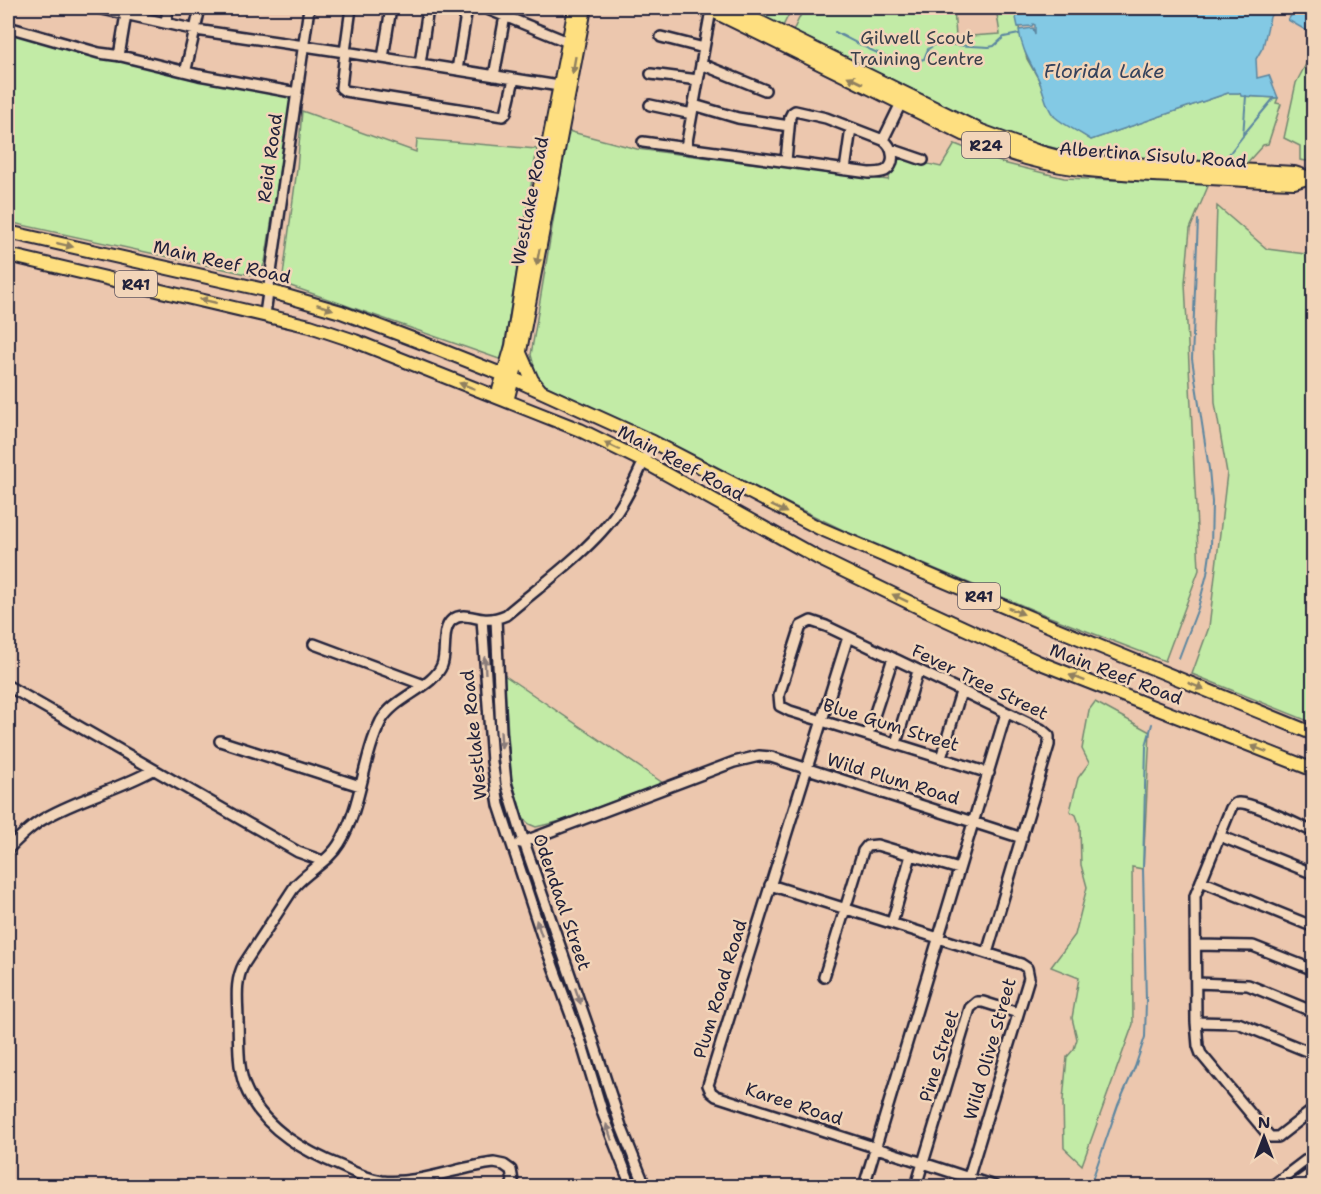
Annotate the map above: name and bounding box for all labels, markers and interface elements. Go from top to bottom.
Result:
park label: Gilwell Scout Training Centre [850,26,984,71]
one-way arrow [569,56,578,75]
water label: Florida Lake [1044,58,1164,84]
one-way arrow [847,76,864,85]
street label: Reid Road [252,112,288,204]
road number: R24 [962,132,1010,158]
street label: Westlake Road [506,135,554,267]
street label: Albertina Sisulu Road [1058,136,1248,174]
street label: Main Reef Road [151,235,293,289]
one-way arrow [55,240,74,250]
one-way arrow [533,247,542,266]
road number: R41 [115,271,157,297]
one-way arrow [198,295,217,305]
one-way arrow [316,303,334,312]
one-way arrow [458,381,476,390]
street label: Main Reef Road [613,419,749,507]
one-way arrow [603,441,620,450]
one-way arrow [770,503,788,513]
road number: R41 [958,583,1000,609]
one-way arrow [891,593,908,602]
one-way arrow [1007,607,1024,616]
street label: Main Reef Road [1046,638,1186,710]
street label: Fever Tree Street [908,639,1052,726]
one-way arrow [480,655,489,674]
street label: Westlake Road [455,669,493,801]
one-way arrow [1068,673,1086,683]
one-way arrow [1187,682,1205,691]
street label: Blue Gum Street [820,693,962,757]
one-way arrow [496,730,506,749]
one-way arrow [1250,744,1268,753]
street label: Wild Plum Road [824,747,962,811]
street label: Odendaal Street [527,830,597,974]
street label: Plum Road Road [687,917,753,1061]
one-way arrow [534,919,544,937]
street label: Wild Olive Street [958,975,1022,1123]
one-way arrow [573,987,583,1005]
street label: Pine Street [914,1007,964,1105]
street label: Karee Road [742,1077,846,1131]
north arrow [1234,1107,1294,1167]
text: N [1258,1112,1270,1133]
one-way arrow [603,1123,613,1141]

